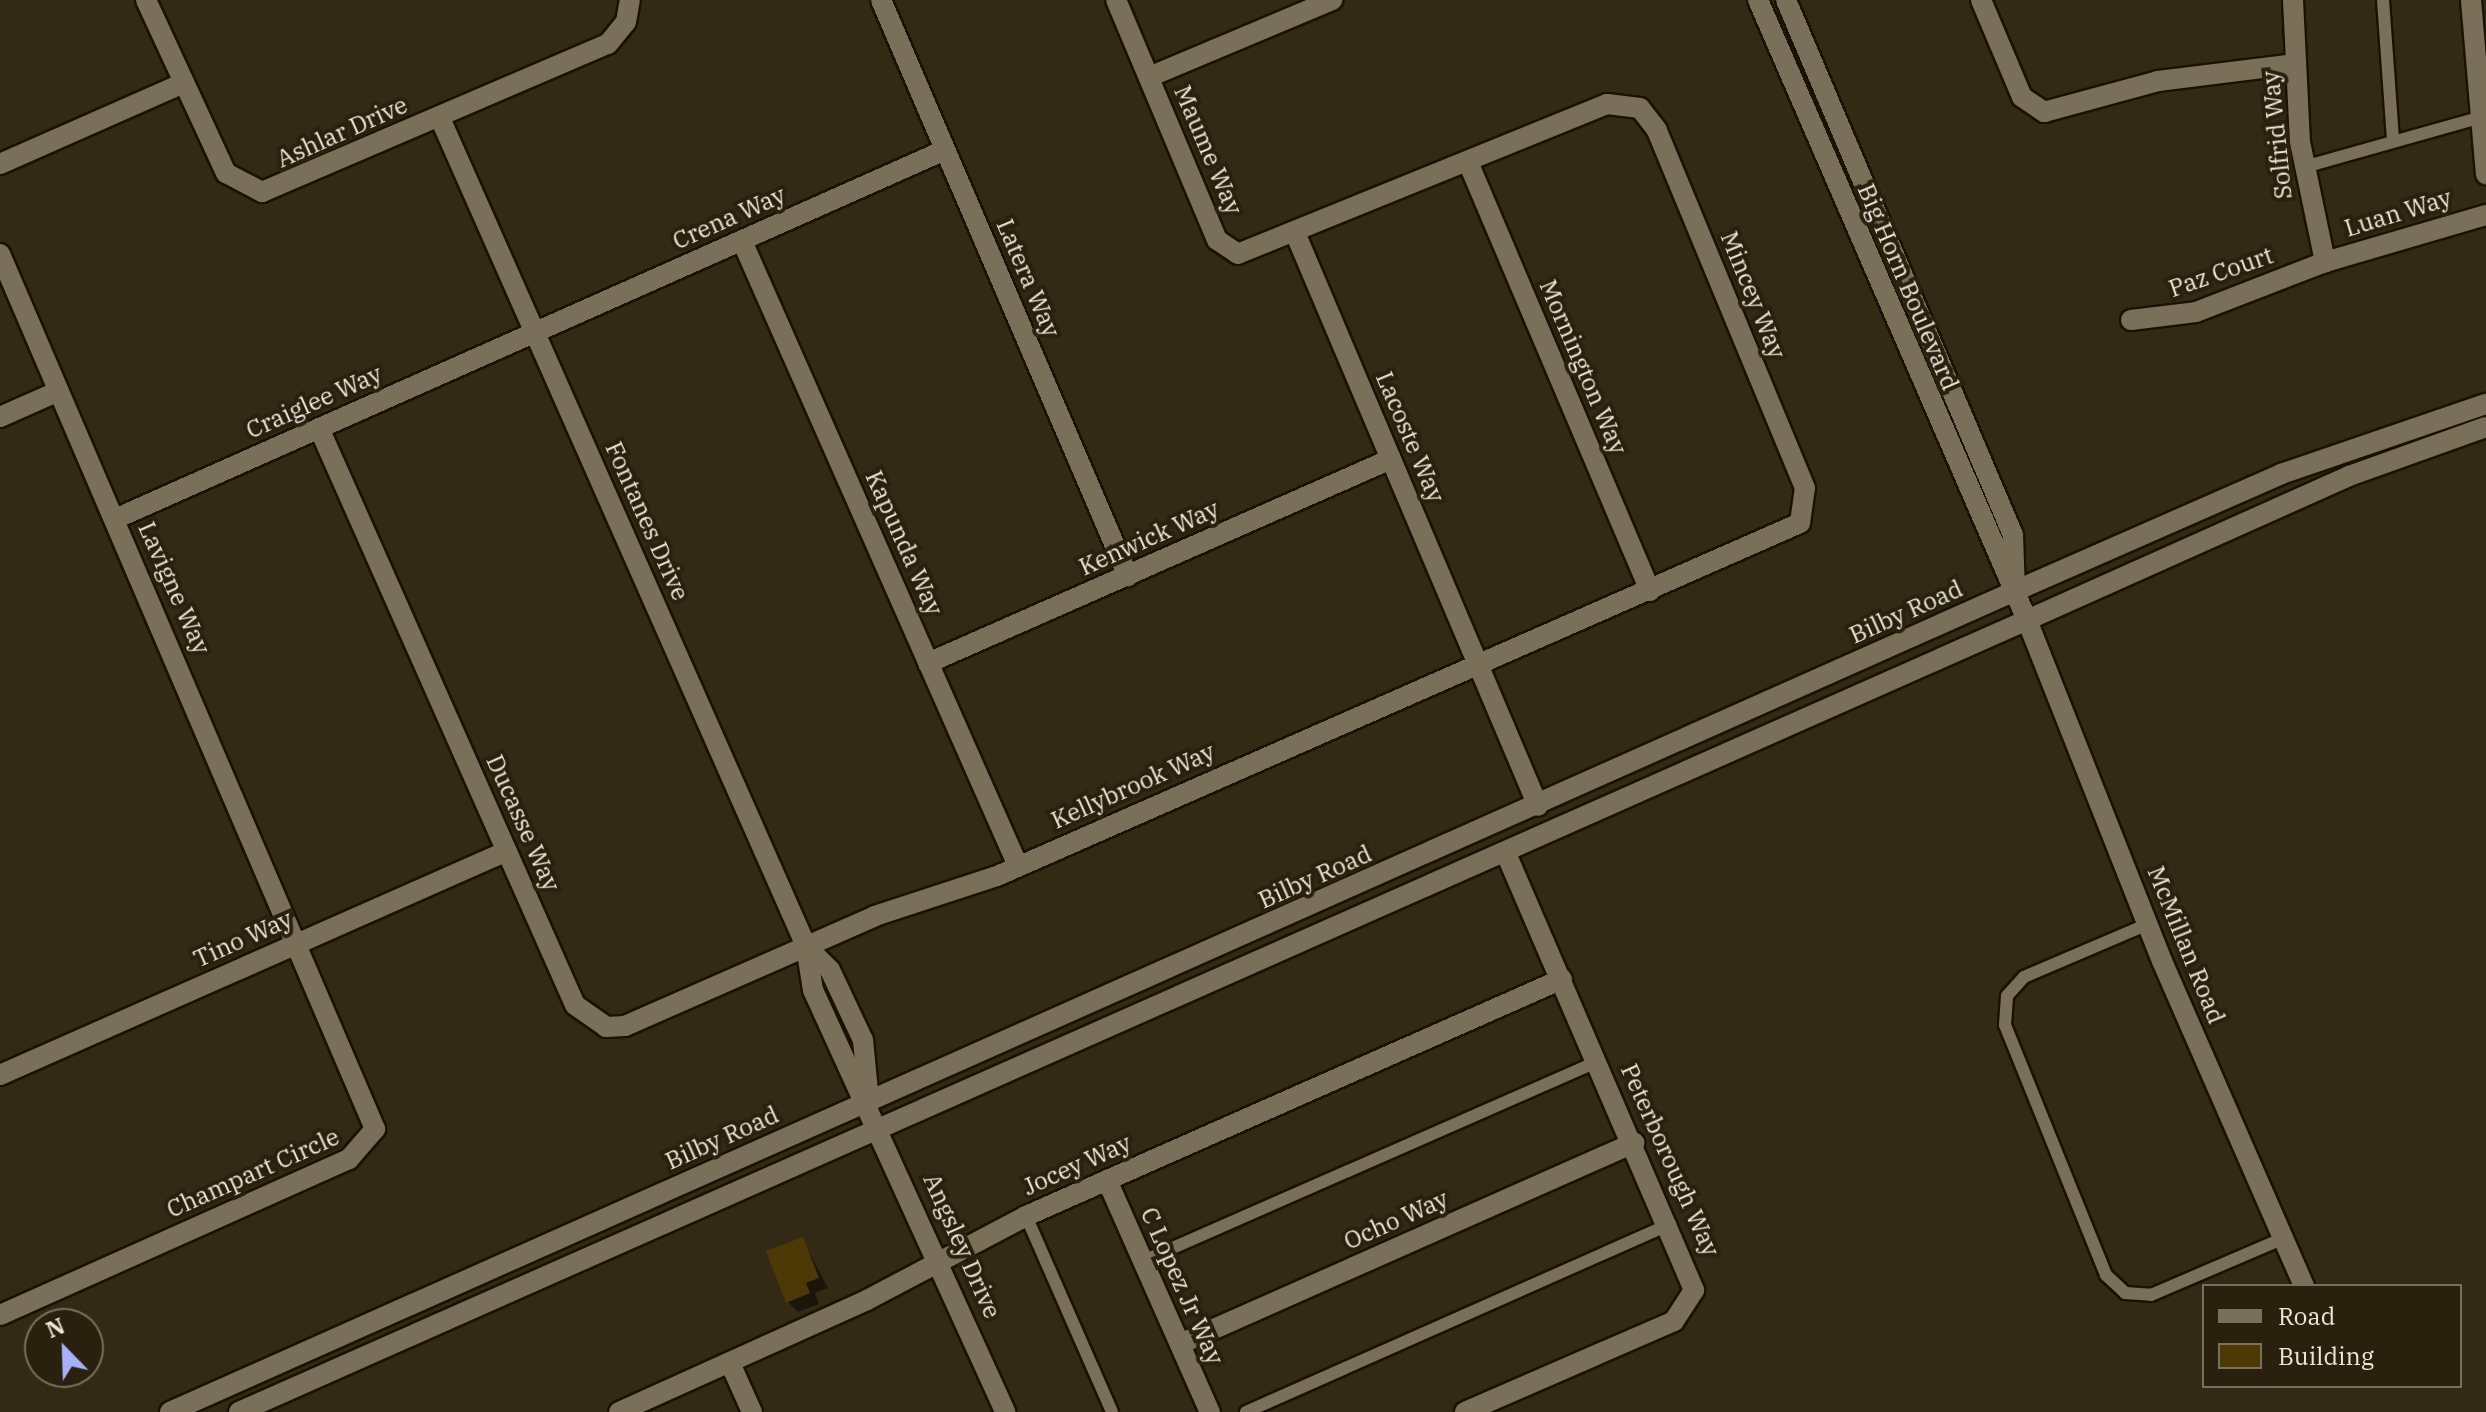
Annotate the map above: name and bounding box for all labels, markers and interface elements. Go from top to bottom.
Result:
street label: Solfrid Way [2256,69,2298,201]
street label: Maume Way [1168,81,1248,219]
street label: Ashlar Drive [272,90,412,174]
street label: Big Horn Boulevard [1851,179,1965,395]
street label: Crena Way [668,180,790,256]
street label: Luan Way [2341,183,2455,243]
street label: Latera Way [990,215,1066,341]
street label: Mincey Way [1714,227,1792,363]
street label: Paz Court [2165,241,2277,303]
street label: Mornington Way [1533,275,1633,459]
street label: Craiglee Way [242,359,386,445]
street label: Lacoste Way [1370,367,1450,507]
street label: Fontanes Drive [599,437,695,605]
street label: Kapunda Way [859,466,949,620]
street label: Kenwick Way [1075,494,1223,582]
street label: Lavigne Way [132,517,216,659]
street label: Bilby Road [1845,574,1967,650]
street label: Kellybrook Way [1047,737,1219,835]
street label: Ducasse Way [480,750,566,896]
street label: Bilby Road [1254,839,1376,915]
street label: McMillan Road [2141,862,2231,1028]
street label: Tino Way [189,904,297,974]
street label: Peterborough Way [1615,1059,1725,1261]
street label: Bilby Road [661,1100,783,1176]
street label: Champart Circle [162,1122,344,1224]
street label: Jocey Way [1019,1128,1135,1202]
street label: Angsley Drive [917,1169,1007,1323]
street label: Ocho Way [1339,1184,1453,1256]
street label: C Lopez Jr Way [1134,1203,1230,1369]
legend [2202,1284,2462,1388]
text: Road [2278,1300,2335,1332]
north arrow [24,1308,104,1388]
text: N [42,1311,69,1344]
text: Building [2278,1340,2374,1372]

